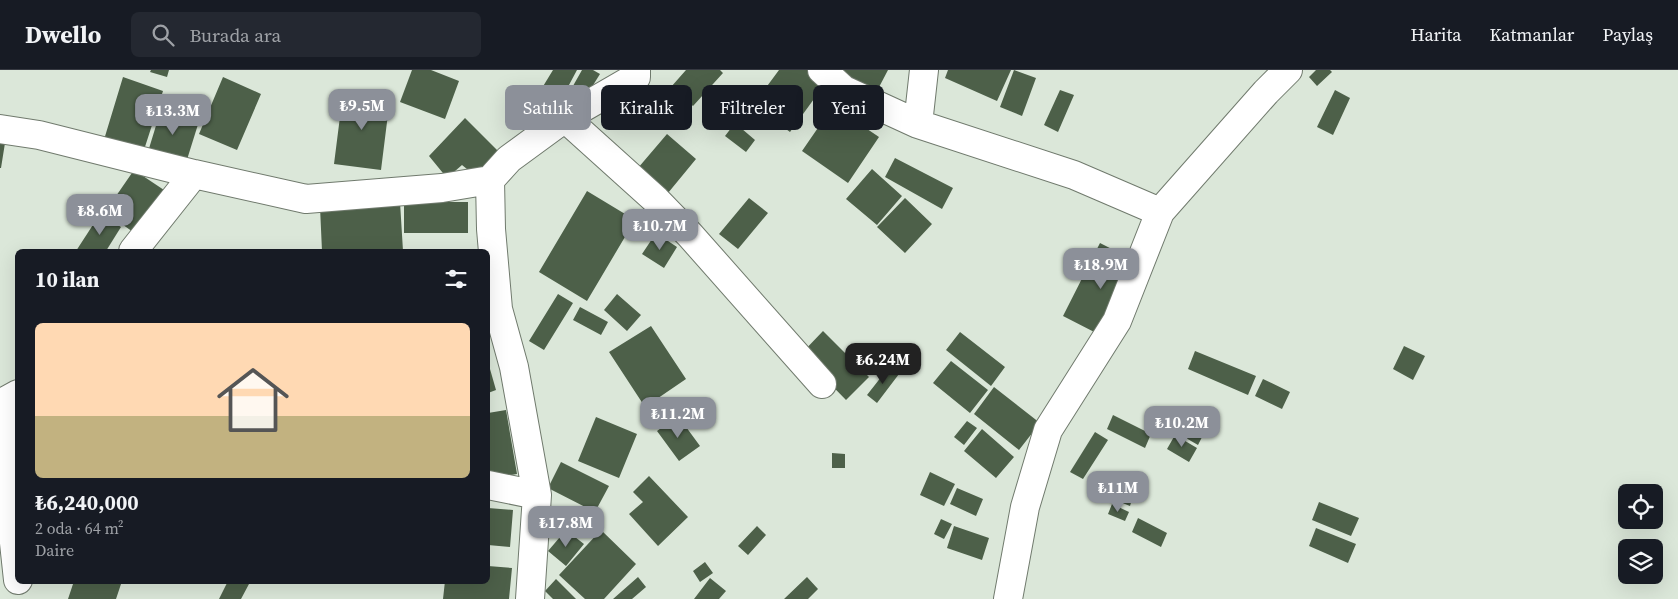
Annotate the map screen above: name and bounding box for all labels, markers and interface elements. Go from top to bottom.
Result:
search box [131,12,481,57]
text: Dwello [25,18,101,51]
icon: search [149,21,177,49]
text: Burada ara [189,22,281,48]
text: Harita [1411,22,1461,47]
text: Katmanlar [1489,22,1574,47]
text: Paylaş [1602,22,1653,47]
chip: Satılık [505,85,591,130]
chip: Kiralık [601,85,692,130]
chip: Filtreler [702,85,803,130]
chip: Yeni [813,85,884,130]
pin: ₺9.5M [327,88,397,131]
pin: ₺13.3M [132,93,214,136]
text: ₺9.5M [339,94,385,116]
text: ₺13.3M [146,99,200,121]
pin: ₺8.6M [65,194,135,236]
text: ₺8.6M [77,199,123,221]
pin: ₺10.7M [619,208,701,251]
text: ₺10.7M [633,214,687,236]
pin: ₺18.9M [1060,248,1142,290]
text: ₺18.9M [1074,253,1128,275]
text: 10 ilan [35,265,100,294]
icon: filters [442,265,470,293]
pin: ₺6.24M [842,342,924,385]
text: ₺6.24M [856,348,910,370]
icon: home [208,355,298,445]
pin: ₺11.2M [637,396,719,439]
text: ₺11.2M [651,402,705,424]
pin: ₺10.2M [1141,406,1223,448]
text: ₺10.2M [1155,411,1209,433]
pin: ₺11M [1088,470,1148,513]
text: ₺11M [1098,476,1138,498]
map controls [1618,484,1663,584]
button: locate [1618,484,1663,529]
text: ₺6,240,000 [35,488,139,517]
pin: ₺17.8M [525,506,607,548]
text: ₺17.8M [539,511,593,533]
text: 2 oda · 64 m² [35,517,124,539]
text: Daire [35,539,74,561]
button: layers [1618,539,1663,584]

